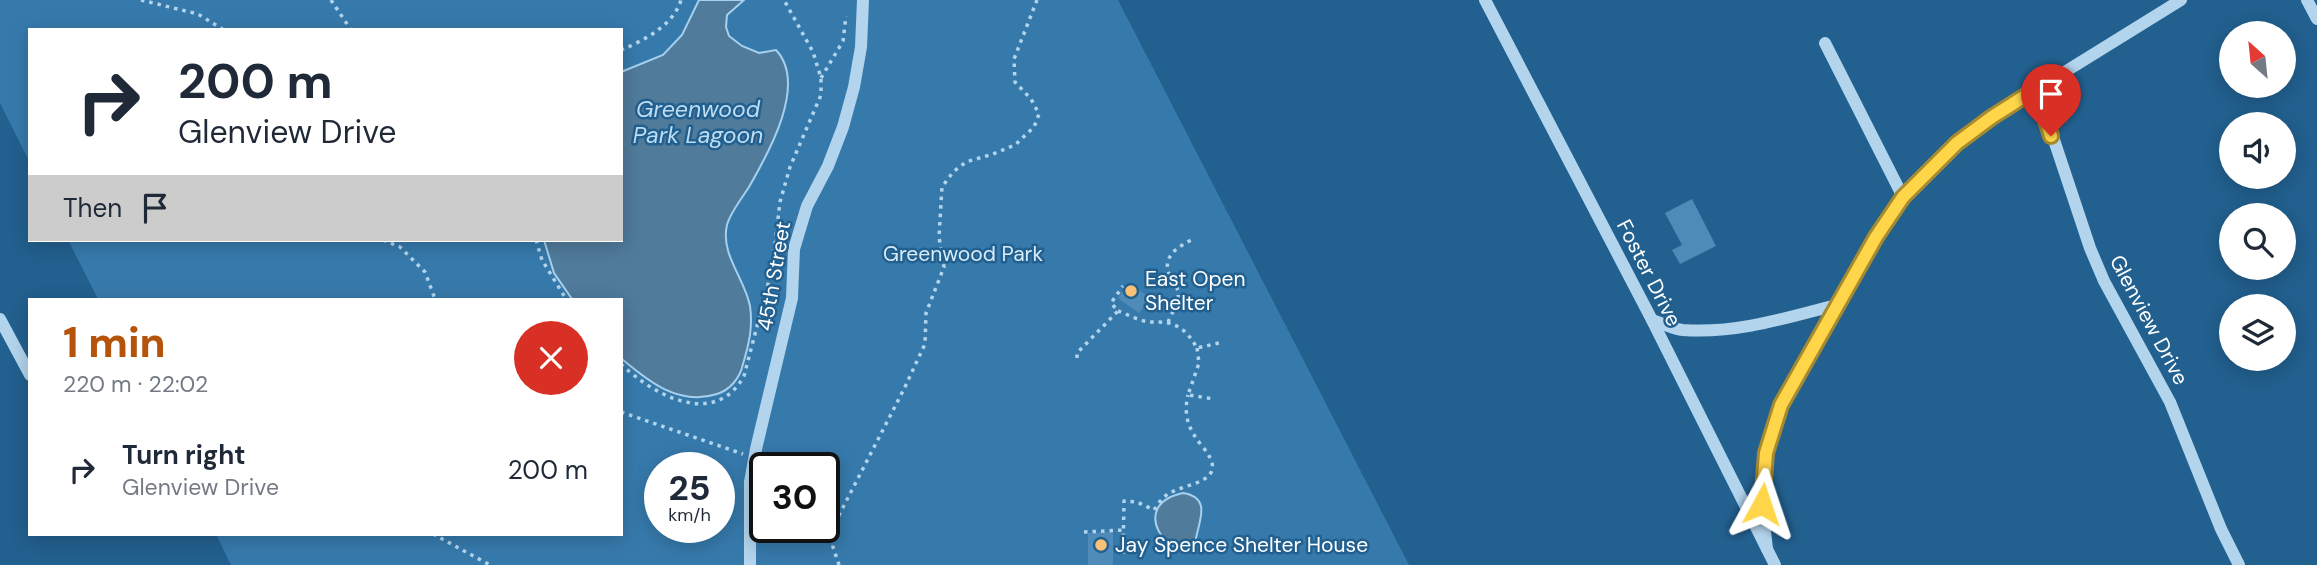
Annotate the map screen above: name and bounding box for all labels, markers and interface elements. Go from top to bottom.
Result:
north arrow [2219,21,2296,98]
map controls [2219,21,2296,371]
text: 200 m [178,49,333,113]
icon: right [63,56,154,147]
pin [2021,64,2081,136]
icon: arrive [2032,75,2070,113]
water label: Greenwood Park Lagoon [633,94,763,150]
text: Glenview Drive [178,111,396,153]
button: sound [2219,112,2296,189]
icon: arrive [136,189,174,227]
text: Then [63,191,122,225]
button: search [2219,203,2296,280]
street label: Foster Drive [1610,215,1688,331]
street label: 45th Street [751,219,797,333]
park label: Greenwood Park [883,240,1043,268]
street label: Glenview Drive [2103,250,2195,390]
place label: East Open Shelter [1145,265,1246,317]
marker: East Open Shelter [1123,283,1139,299]
button: layers [2219,294,2296,371]
text: 1 min [63,315,166,370]
button: close [514,321,588,395]
text: 220 m · 22:02 [63,369,208,399]
text: Turn right [122,438,246,472]
icon: right [63,451,101,489]
speed limit sign: 30 [749,452,840,543]
text: 200 m [508,453,588,487]
text: 25 [669,465,710,511]
position arrow [1725,467,1799,541]
text: Glenview Drive [122,472,279,502]
text: km/h [668,503,711,527]
place label: Jay Spence Shelter House [1115,531,1368,559]
marker: Jay Spence Shelter House [1093,537,1109,553]

